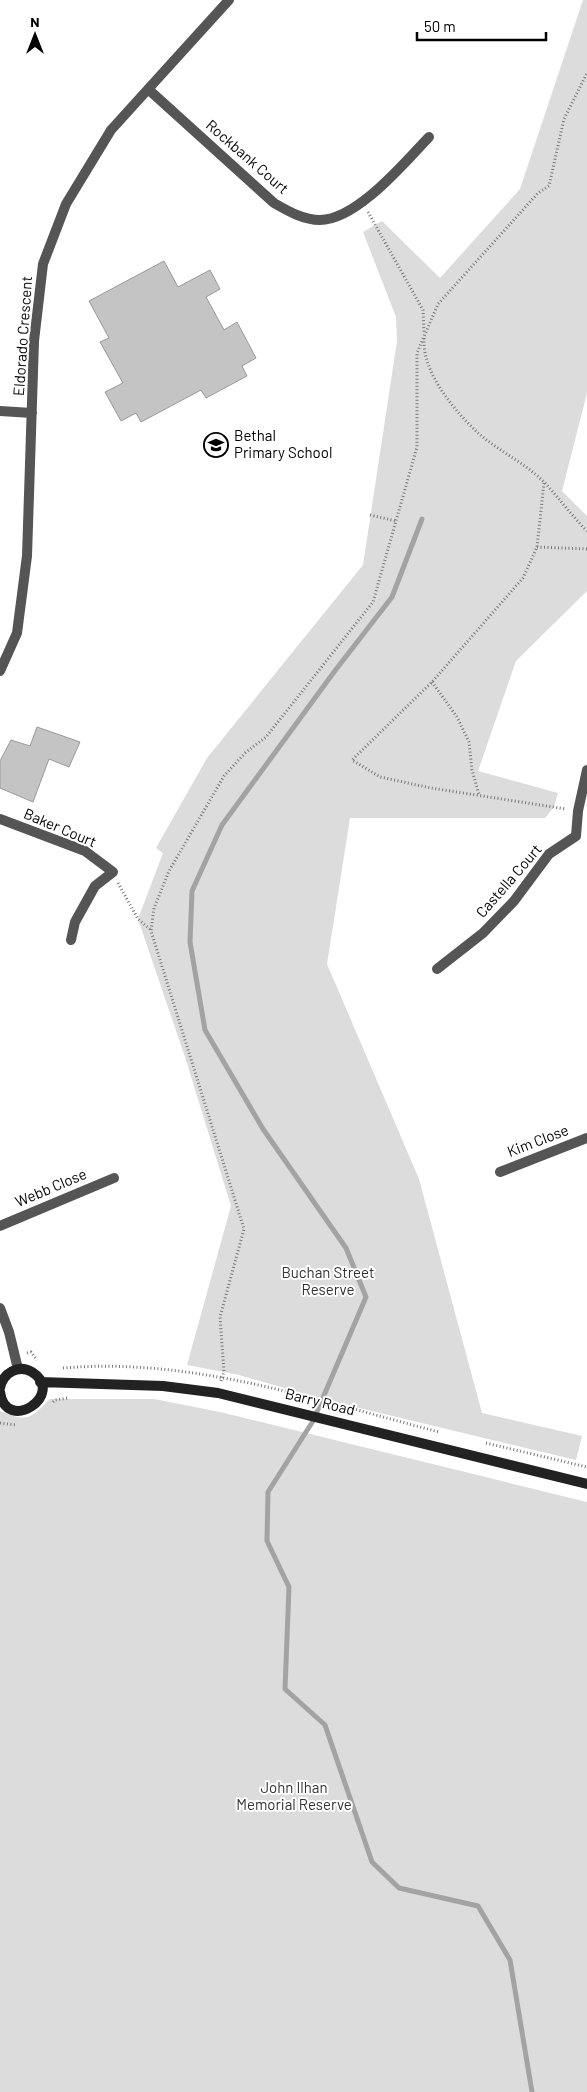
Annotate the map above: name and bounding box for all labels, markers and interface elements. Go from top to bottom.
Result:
north arrow [10,10,60,60]
scale bar [417,10,546,42]
text: N [30,13,40,30]
text: 50 m [424,17,456,35]
street label: Rockbank Court [203,115,293,197]
street label: Eldorado Crescent [9,275,35,397]
place label: Bethal Primary School [234,426,332,461]
school or university icon: Bethal Primary School [203,432,229,458]
street label: Baker Court [21,804,99,850]
street label: Castella Court [472,840,545,921]
street label: Kim Close [504,1120,571,1160]
street label: Webb Close [12,1164,89,1210]
park label: Buchan Street Reserve [282,1263,374,1298]
street label: Barry Road [283,1384,357,1418]
park label: John Ilhan Memorial Reserve [236,1778,352,1813]

